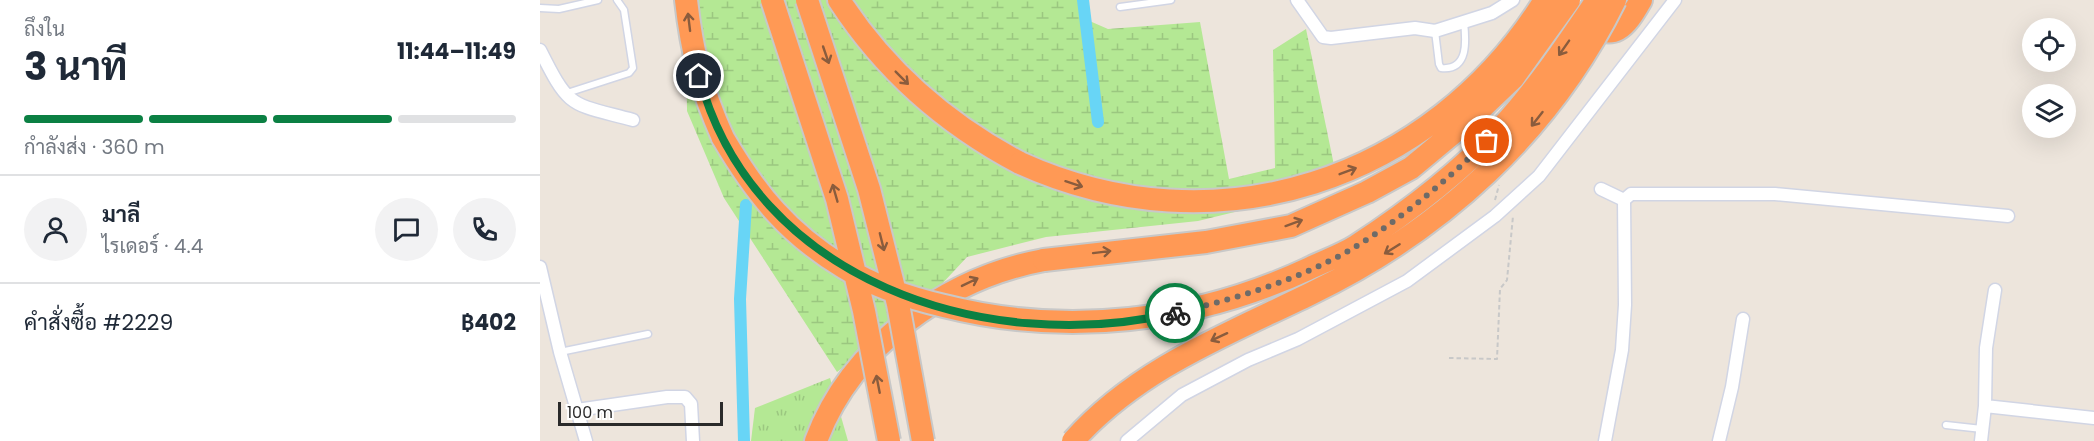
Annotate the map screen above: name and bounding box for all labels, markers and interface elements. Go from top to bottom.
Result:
one-way arrow [683,12,694,32]
text: ถึงใน [24,15,65,43]
map controls [2022,18,2076,138]
button: locate [2022,18,2076,72]
text: 11:44–11:49 [397,36,516,67]
text: 3 นาที [24,39,128,94]
one-way arrow [1558,39,1570,56]
one-way arrow [821,45,832,64]
pin [673,50,724,101]
icon: home [682,59,715,92]
one-way arrow [895,71,909,86]
button: layers [2022,84,2076,138]
one-way arrow [1531,111,1544,127]
pin [1461,115,1512,166]
icon: bag [1470,124,1503,157]
text: กำลังส่ง · 360 m [24,133,164,161]
one-way arrow [1338,165,1356,176]
one-way arrow [1064,180,1083,191]
one-way arrow [829,184,840,203]
button: person [24,198,87,261]
button: chat [375,198,438,261]
button: phone [453,198,516,261]
text: มาลี [102,199,140,230]
one-way arrow [1285,217,1303,228]
text: ไรเดอร์ · 4.4 [102,232,203,260]
one-way arrow [877,232,889,251]
one-way arrow [1384,242,1401,255]
one-way arrow [1092,247,1112,258]
one-way arrow [960,276,978,288]
courier [1145,283,1205,343]
icon: bike [1159,297,1192,330]
text: คำสั่งซื้อ #2229 [24,307,173,338]
text: ฿402 [461,307,516,338]
one-way arrow [1210,331,1228,343]
one-way arrow [872,374,883,394]
scale bar [558,399,723,426]
text: 100 m [567,401,613,424]

